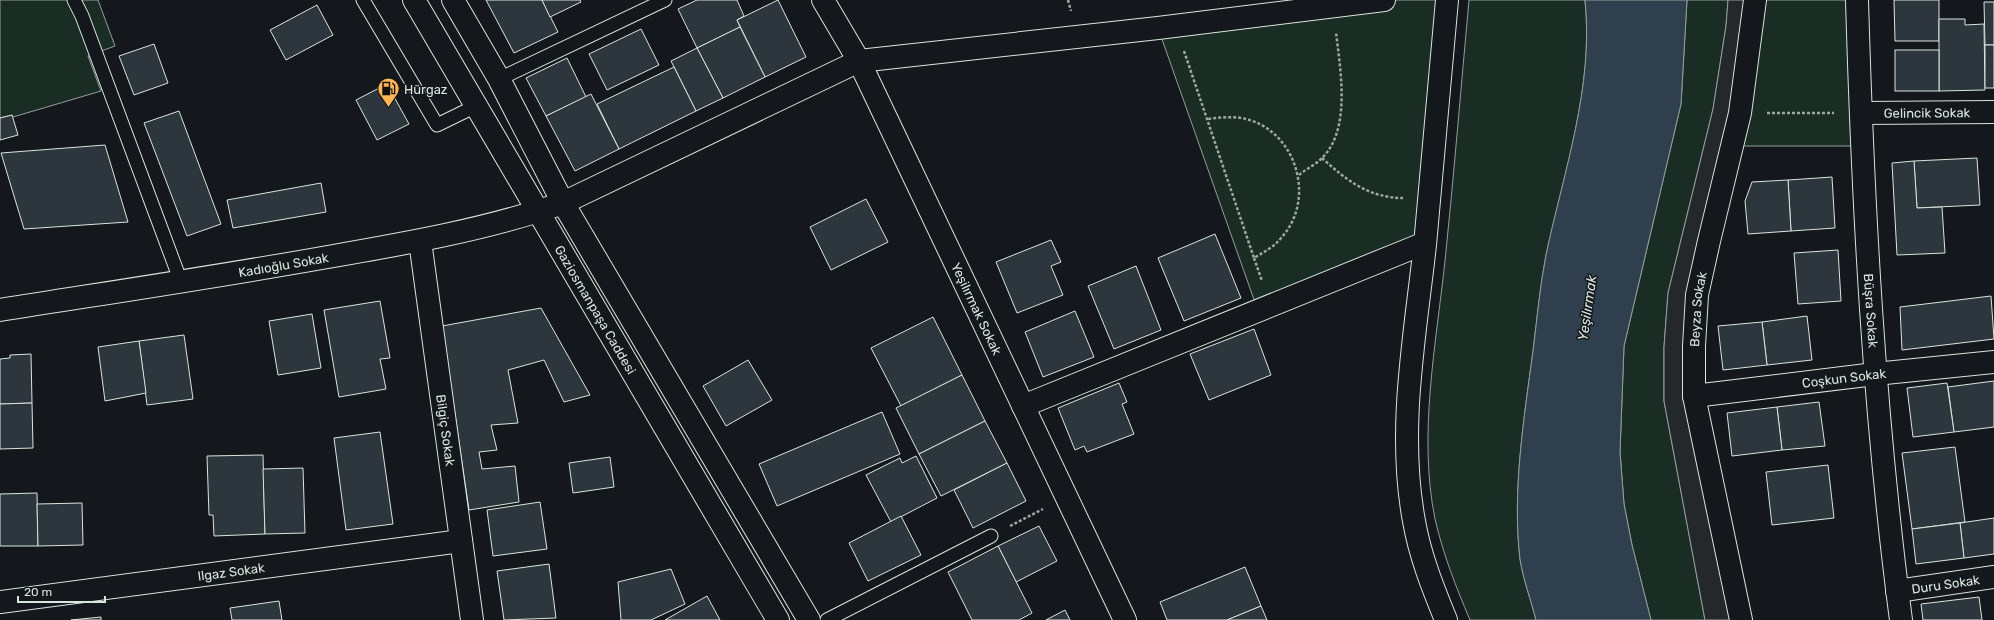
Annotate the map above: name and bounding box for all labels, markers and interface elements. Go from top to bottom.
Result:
fuel station icon: Hürgaz [375,76,401,109]
place label: Hürgaz [404,82,448,98]
street label: Gelincik Sokak [1884,105,1971,121]
street label: Gaziosmanpaşa Caddesi [552,243,639,377]
street label: Kadıoğlu Sokak [237,250,330,280]
street label: Yeşilırmak Sokak [948,260,1005,358]
street label: Beyza Sokak [1687,270,1710,347]
water label: Yeşilırmak [1574,273,1601,342]
street label: Büşra Sokak [1861,273,1881,349]
street label: Coşkun Sokak [1801,366,1887,391]
street label: Bilgiç Sokak [433,393,458,467]
street label: Ilgaz Sokak [197,560,266,584]
street label: Duru Sokak [1910,572,1981,597]
scale bar [18,578,105,604]
text: 20 m [24,585,52,599]

